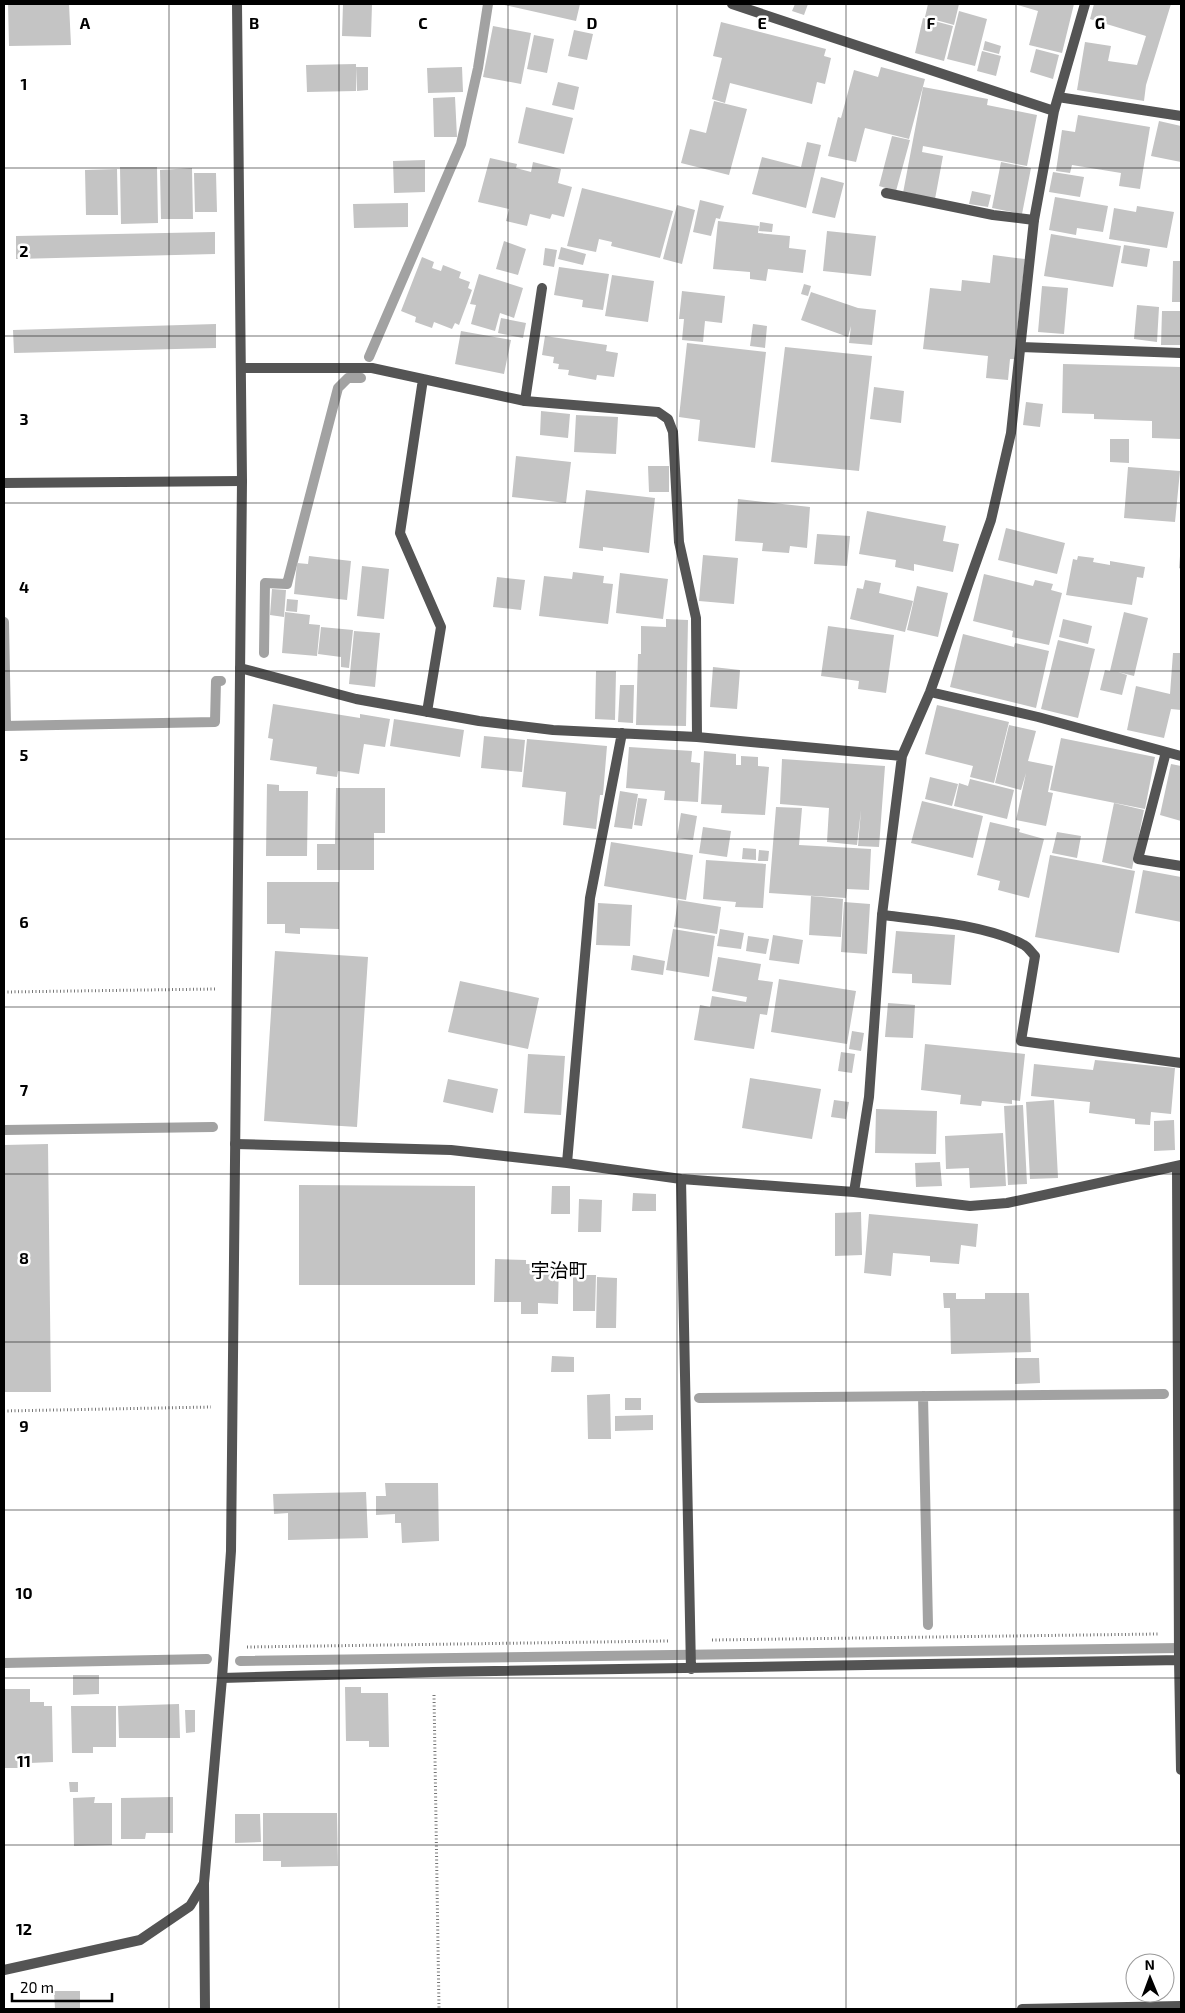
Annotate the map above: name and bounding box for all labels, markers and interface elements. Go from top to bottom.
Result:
text: A [80,13,91,32]
text: B [249,13,259,32]
text: C [418,13,428,32]
text: D [587,13,598,32]
text: E [757,13,767,32]
text: F [927,13,936,32]
text: G [1095,13,1105,32]
text: 1 [21,74,27,93]
text: 2 [19,241,29,260]
text: 3 [19,409,29,428]
text: 4 [19,577,29,596]
text: 5 [20,745,29,764]
text: 6 [19,912,29,931]
text: 7 [20,1080,29,1099]
text: 8 [19,1248,29,1267]
district label: 宇治町 [530,1258,588,1281]
text: 9 [19,1416,29,1435]
text: 10 [15,1583,33,1602]
text: 11 [17,1751,31,1770]
text: 12 [16,1919,32,1938]
north arrow [1125,1953,1175,2003]
text: N [1145,1956,1155,1973]
scale bar [12,1970,112,2002]
text: 20 m [20,1978,54,1996]

